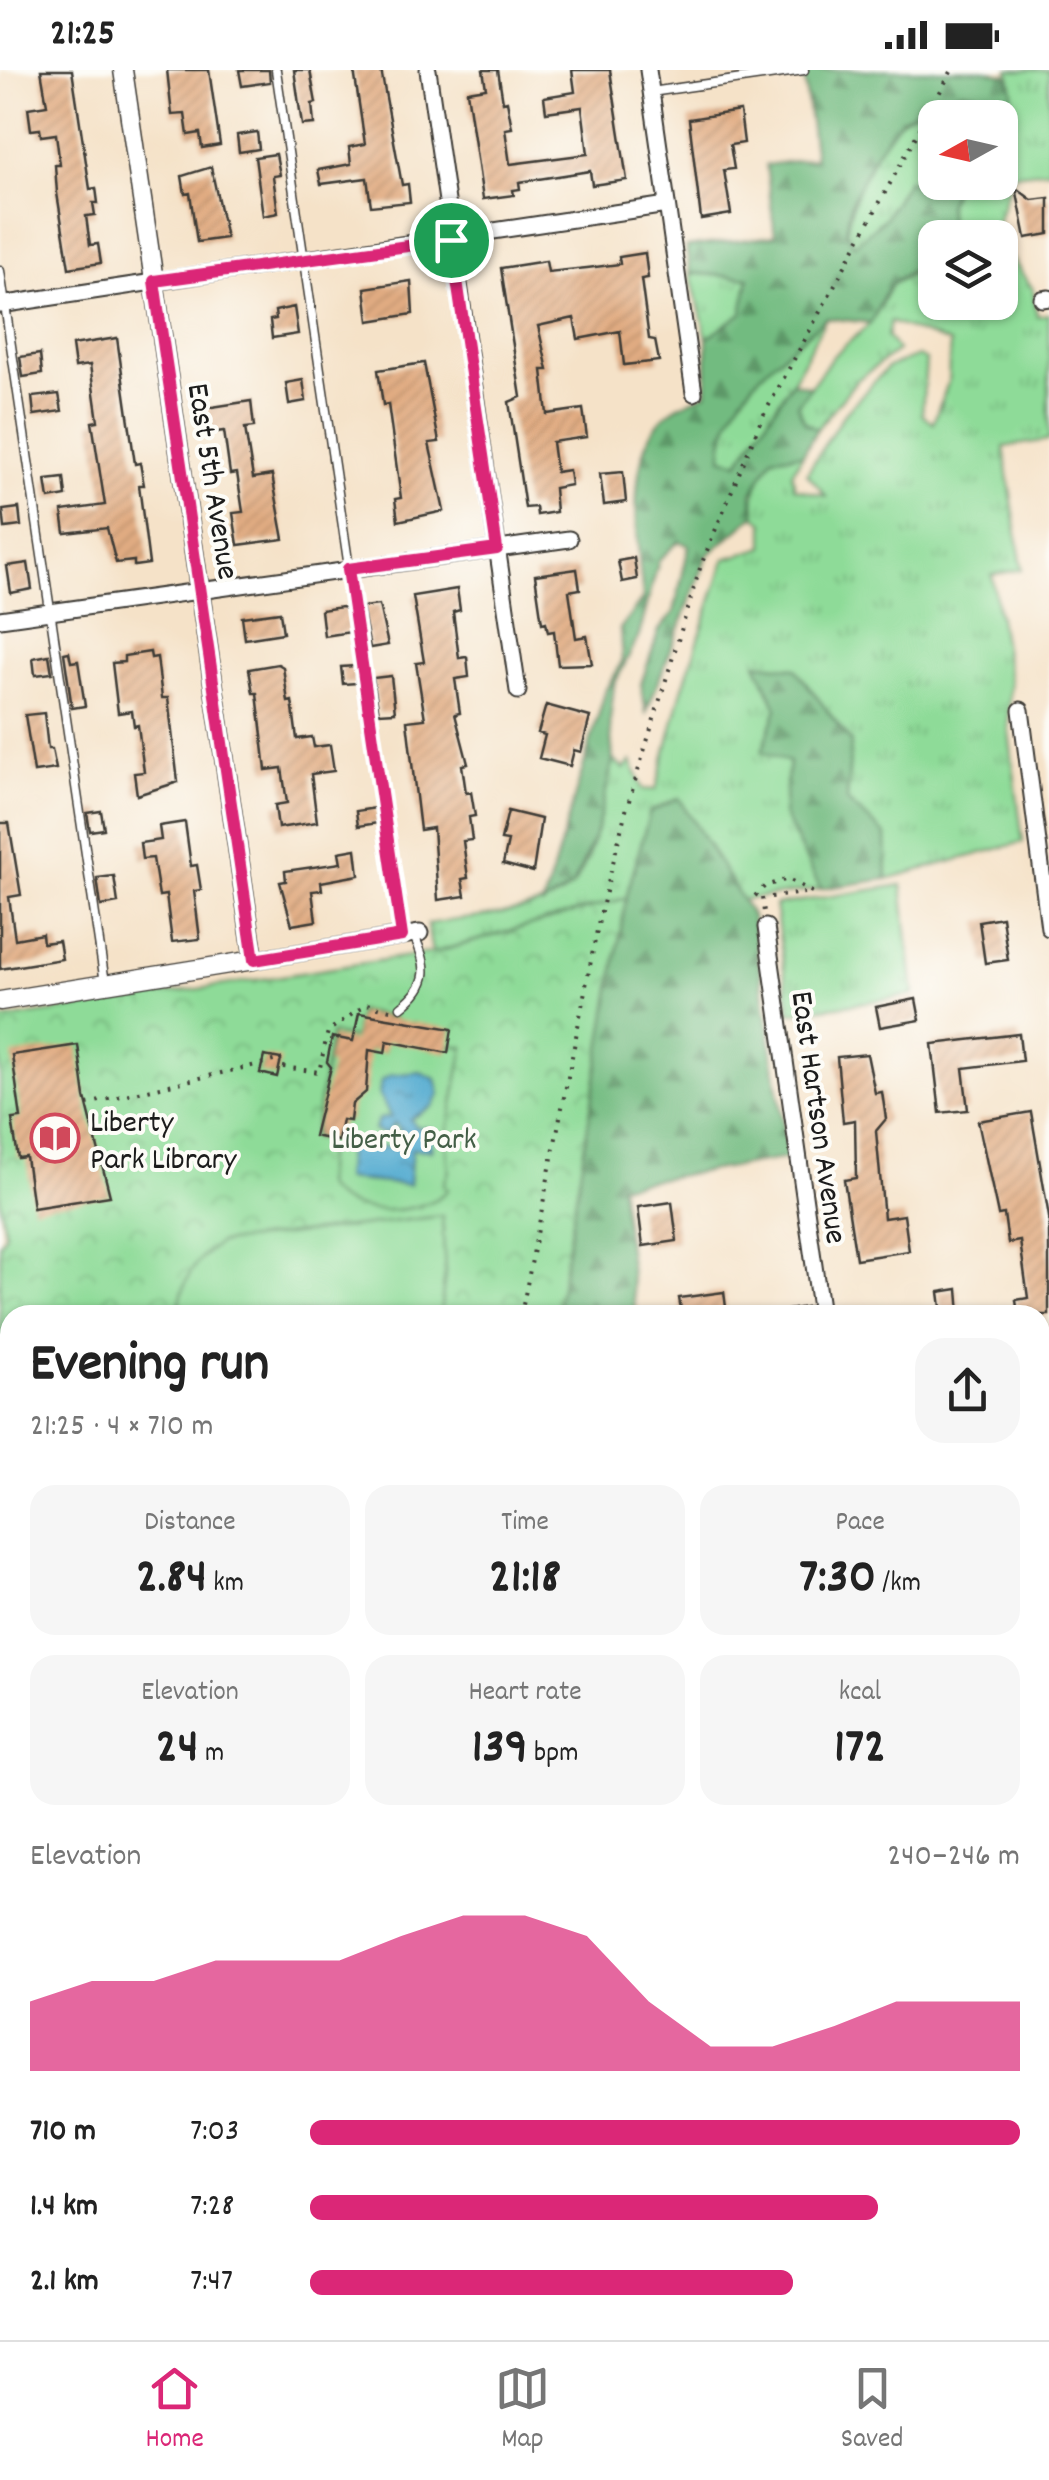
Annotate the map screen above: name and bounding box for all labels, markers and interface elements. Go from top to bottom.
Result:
text: 21:25 [50,8,115,63]
north arrow [918,100,1018,200]
map controls [918,100,1018,320]
pin [409,198,494,283]
icon: arrive [424,213,479,268]
button: layers [918,220,1018,320]
street label: East 5th Avenue [172,380,248,583]
street label: East Hartson Avenue [776,988,857,1247]
place label: Liberty Park Library [90,1102,237,1185]
library icon: Liberty Park Library [29,1112,81,1164]
park label: Liberty Park [331,1119,477,1165]
text: Evening run [30,1328,269,1407]
button: share [915,1338,1020,1443]
text: 21:25 · 4 × 710 m [30,1405,214,1451]
text: Distance [144,1504,236,1544]
text: Time [501,1504,549,1544]
text: Pace [835,1504,885,1544]
text: 2.84 [136,1544,207,1616]
text: 21:18 [489,1544,561,1616]
text: 7:30 [799,1544,876,1616]
text: km [207,1565,244,1605]
text: /km [876,1565,921,1605]
text: Elevation [141,1674,239,1714]
text: Heart rate [468,1674,582,1714]
text: kcal [839,1674,881,1714]
text: 24 [156,1714,198,1786]
text: 139 [472,1714,528,1786]
text: 172 [834,1714,886,1786]
text: m [198,1735,224,1775]
text: bpm [528,1735,578,1775]
text: Elevation [30,1835,141,1881]
text: 240–246 m [887,1835,1020,1881]
text: 710 m [30,2110,96,2156]
text: 7:03 [190,2110,239,2156]
text: 1.4 km [30,2185,98,2231]
text: 7:28 [190,2185,234,2231]
text: 2.1 km [30,2260,99,2306]
text: 7:47 [190,2260,233,2306]
tab: Home [146,2361,204,2461]
tab: Map [495,2361,550,2461]
tab: Saved [841,2361,903,2461]

